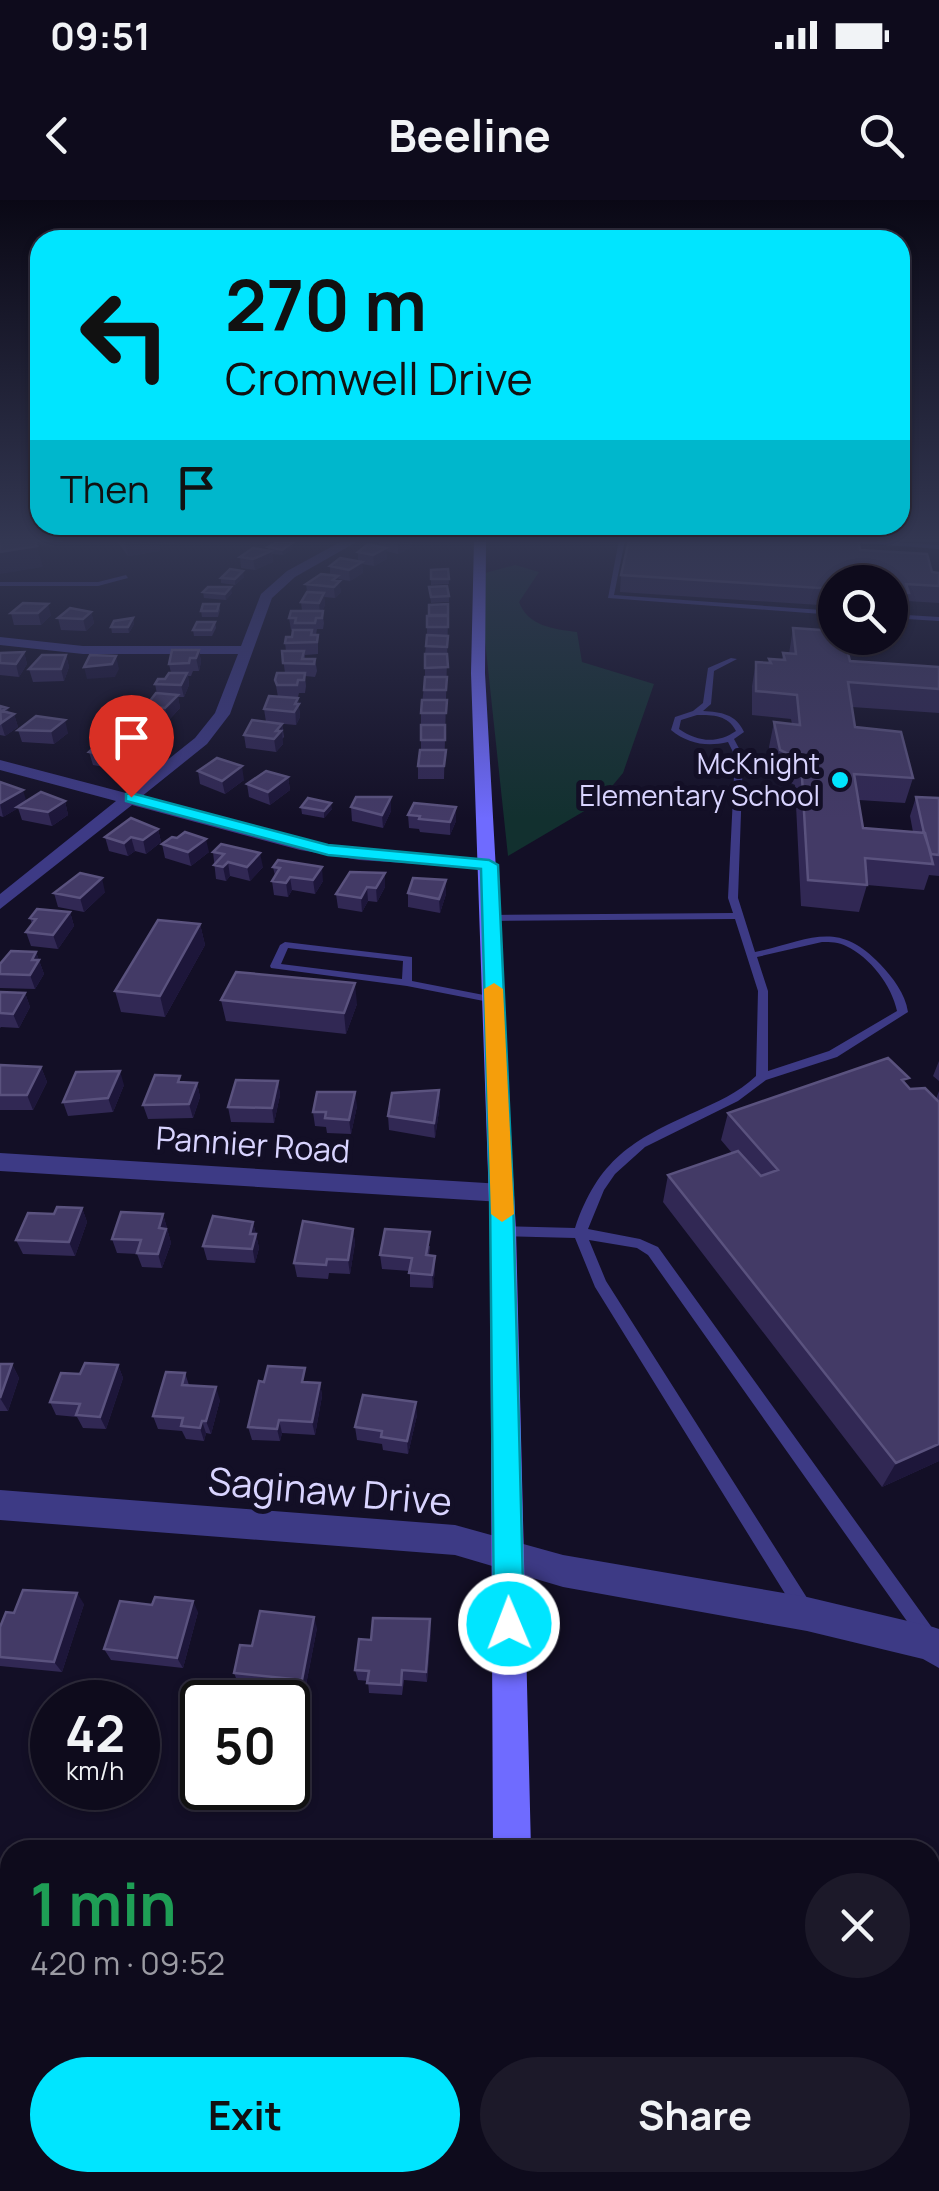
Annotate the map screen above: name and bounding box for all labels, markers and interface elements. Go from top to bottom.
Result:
text: 09:51 [50,9,151,61]
text: Beeline [388,104,551,166]
icon: back [30,108,85,163]
icon: search [854,108,909,163]
text: 270 m [225,256,427,352]
icon: left [60,270,190,400]
text: Cromwell Drive [225,347,533,409]
icon: arrive [169,460,224,515]
text: Then [60,462,149,514]
map controls [818,565,908,655]
button: search [818,565,908,655]
pin [89,695,174,798]
icon: arrive [104,710,159,765]
place label: McKnight Elementary School [579,744,820,814]
marker: McKnight Elementary School [829,769,851,791]
street label: Pannier Road [155,1115,352,1173]
street label: Saginaw Drive [206,1453,454,1527]
position arrow [457,1572,561,1676]
speed limit sign: 50 [180,1680,310,1810]
text: 42 [65,1699,125,1767]
text: km/h [66,1753,124,1788]
text: 1 min [30,1862,177,1944]
button: close [805,1873,910,1978]
text: 420 m · 09:52 [30,1941,225,1985]
button: Exit [30,2057,460,2172]
button: Share [480,2057,910,2172]

